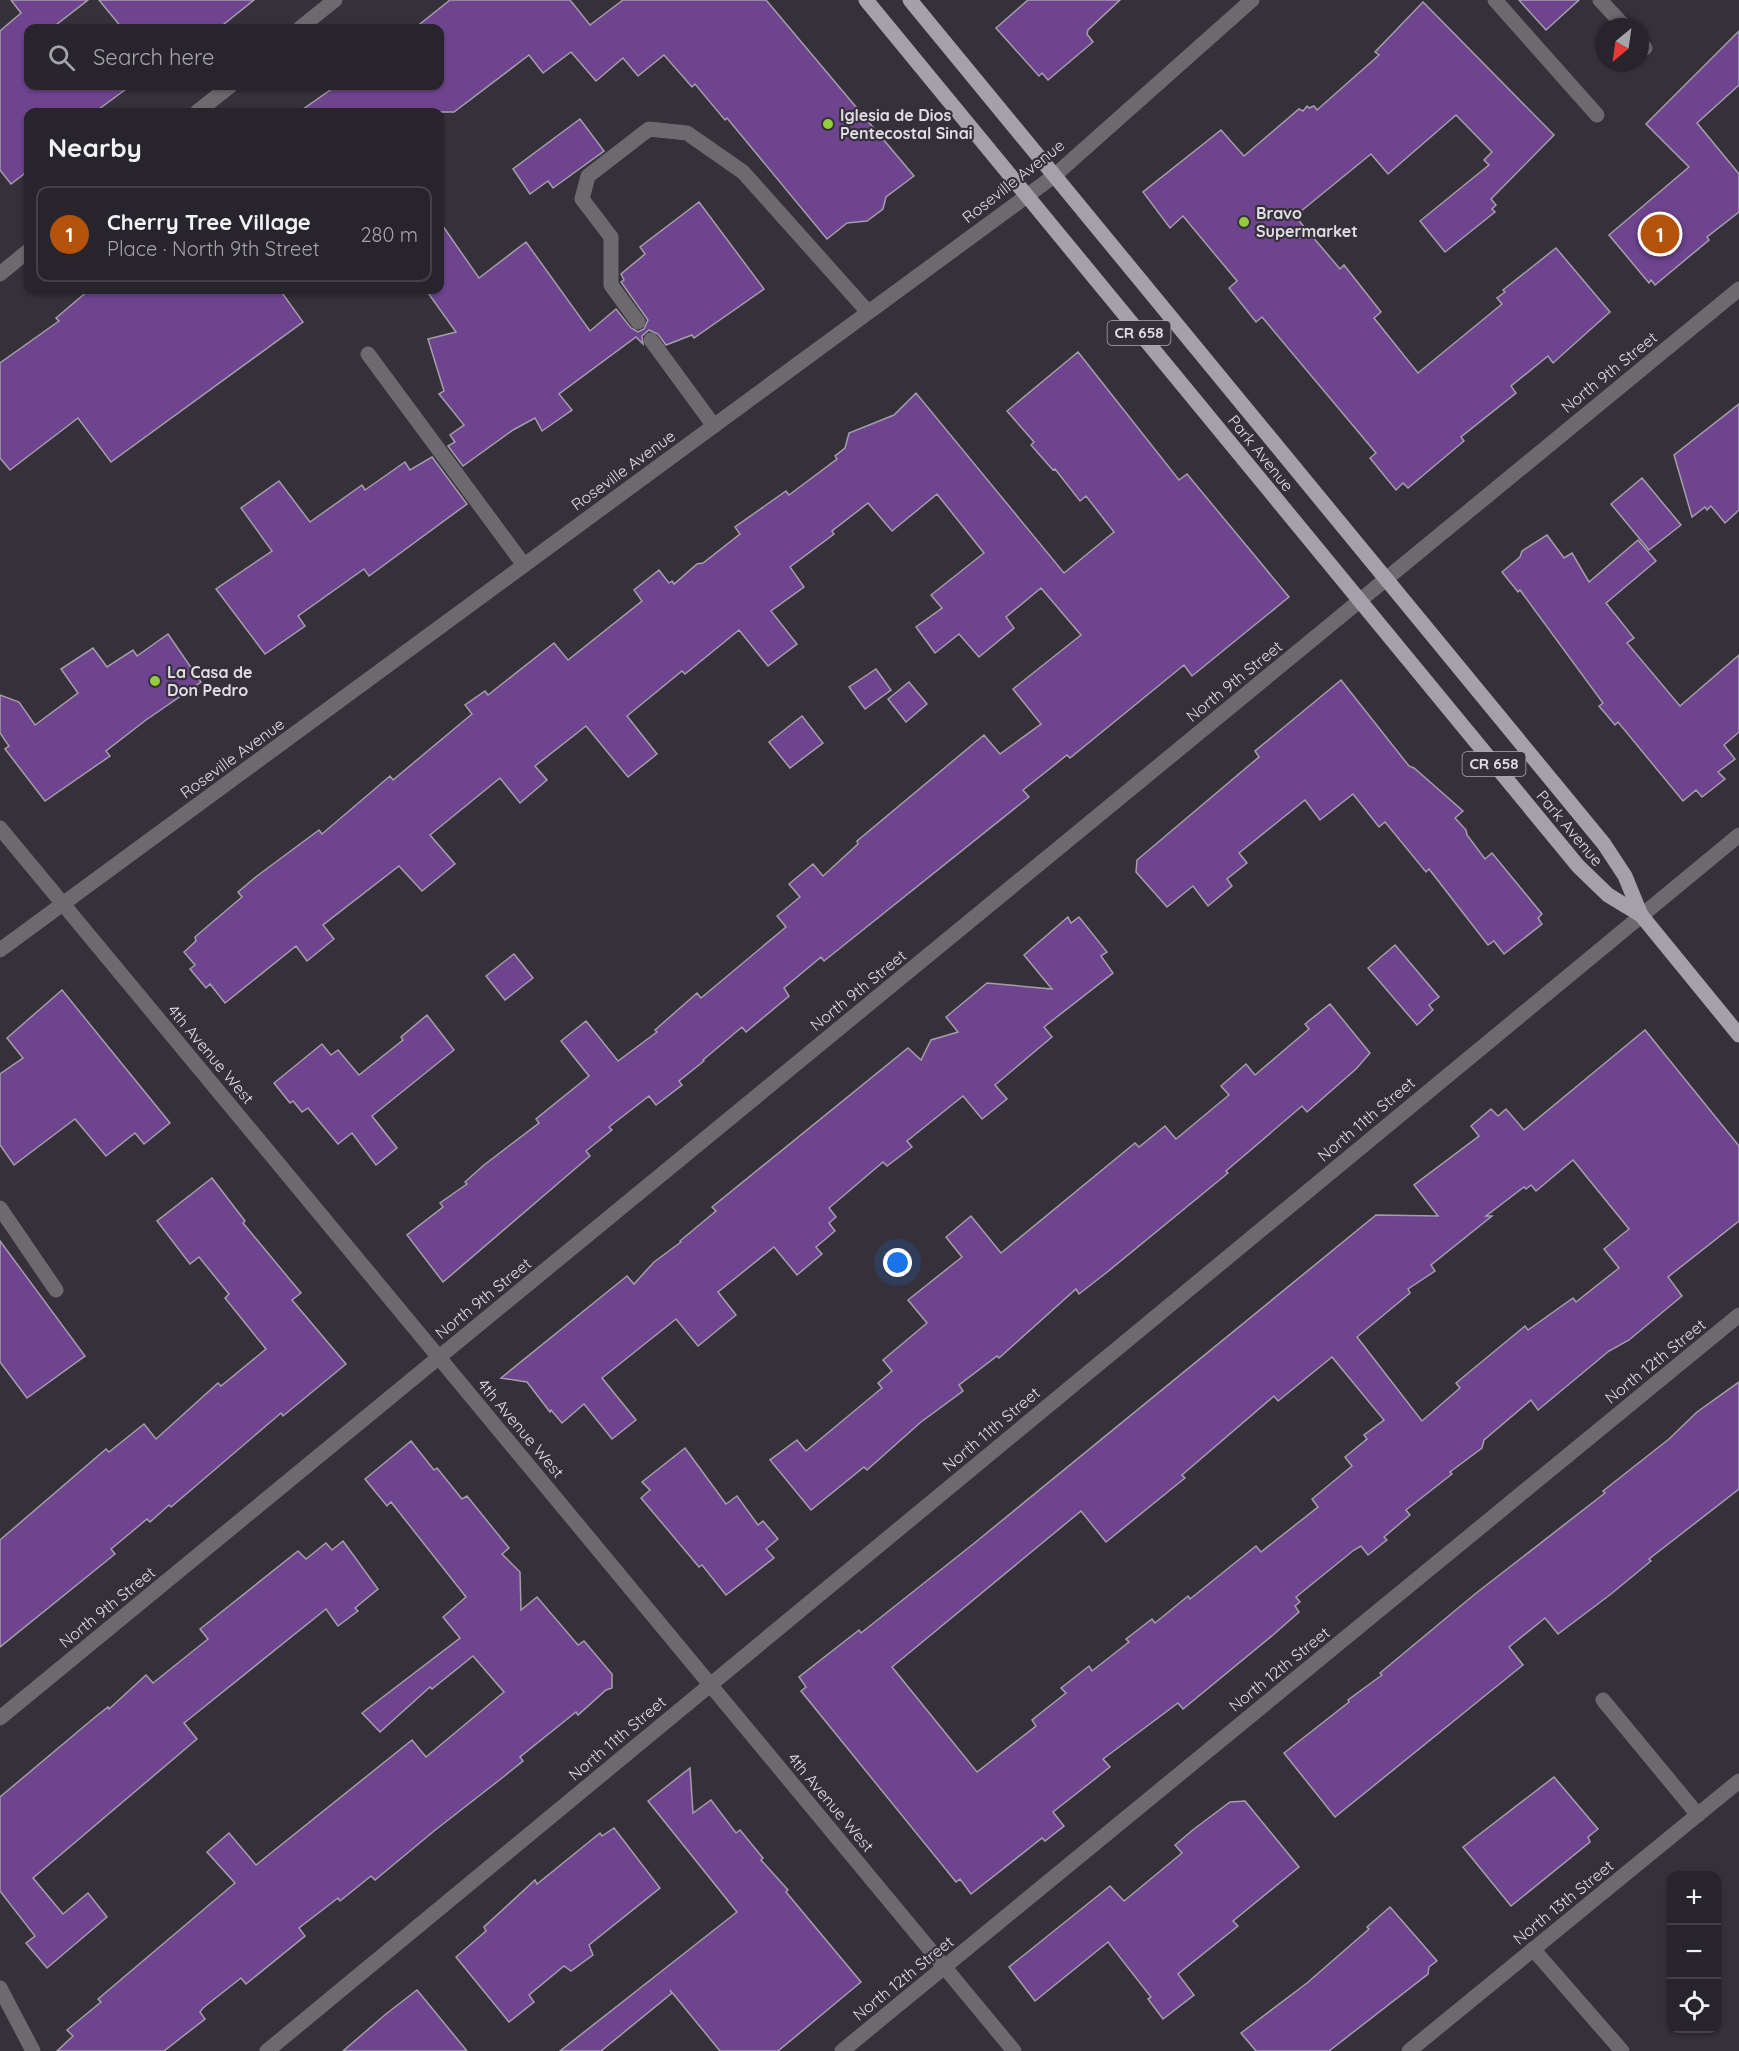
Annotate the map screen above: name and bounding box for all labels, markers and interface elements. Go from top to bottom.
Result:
north arrow [1595,18,1649,72]
search box [24,24,444,90]
icon: search [45,41,78,74]
text: Search here [93,43,214,71]
place label: Iglesia de Dios Pentecostal Sinai [840,105,972,143]
marker: Iglesia de Dios Pentecostal Sinai [821,117,835,131]
text: Nearby [48,131,142,164]
street label: Roseville Avenue [958,135,1068,227]
place label: Bravo Supermarket [1256,203,1358,241]
text: Cherry Tree Village [107,208,311,236]
pin: 1 [1640,212,1680,256]
marker: Bravo Supermarket [1237,215,1251,229]
text: 1 [66,222,73,247]
text: 280 m [361,222,418,247]
text: Place · North 9th Street [107,236,319,261]
road number: CR 658 [1108,321,1170,345]
street label: North 9th Street [1557,327,1661,417]
street label: Park Avenue [1224,411,1298,495]
street label: Roseville Avenue [567,425,679,515]
street label: North 9th Street [1182,636,1286,726]
place label: La Casa de Don Pedro [167,662,252,700]
marker: La Casa de Don Pedro [148,674,162,688]
street label: Roseville Avenue [176,713,288,803]
road number: CR 658 [1462,752,1526,776]
street label: Park Avenue [1532,786,1608,870]
street label: North 9th Street [806,945,910,1035]
street label: 4th Avenue West [164,1000,258,1108]
street label: North 11th Street [1313,1073,1419,1165]
your location [883,1248,912,1277]
street label: North 9th Street [431,1253,535,1343]
street label: North 12th Street [1601,1314,1709,1408]
street label: 4th Avenue West [474,1374,568,1482]
street label: North 11th Street [938,1383,1044,1475]
street label: North 9th Street [55,1562,159,1652]
street label: North 12th Street [1225,1622,1333,1716]
street label: North 11th Street [564,1692,670,1784]
street label: 4th Avenue West [784,1748,878,1856]
street label: North 13th Street [1509,1855,1617,1949]
map controls [1667,1871,1721,2033]
button: + [1667,1871,1721,1925]
button: − [1667,1925,1721,1979]
street label: North 12th Street [849,1931,957,2025]
button: locate [1667,1979,1721,2033]

